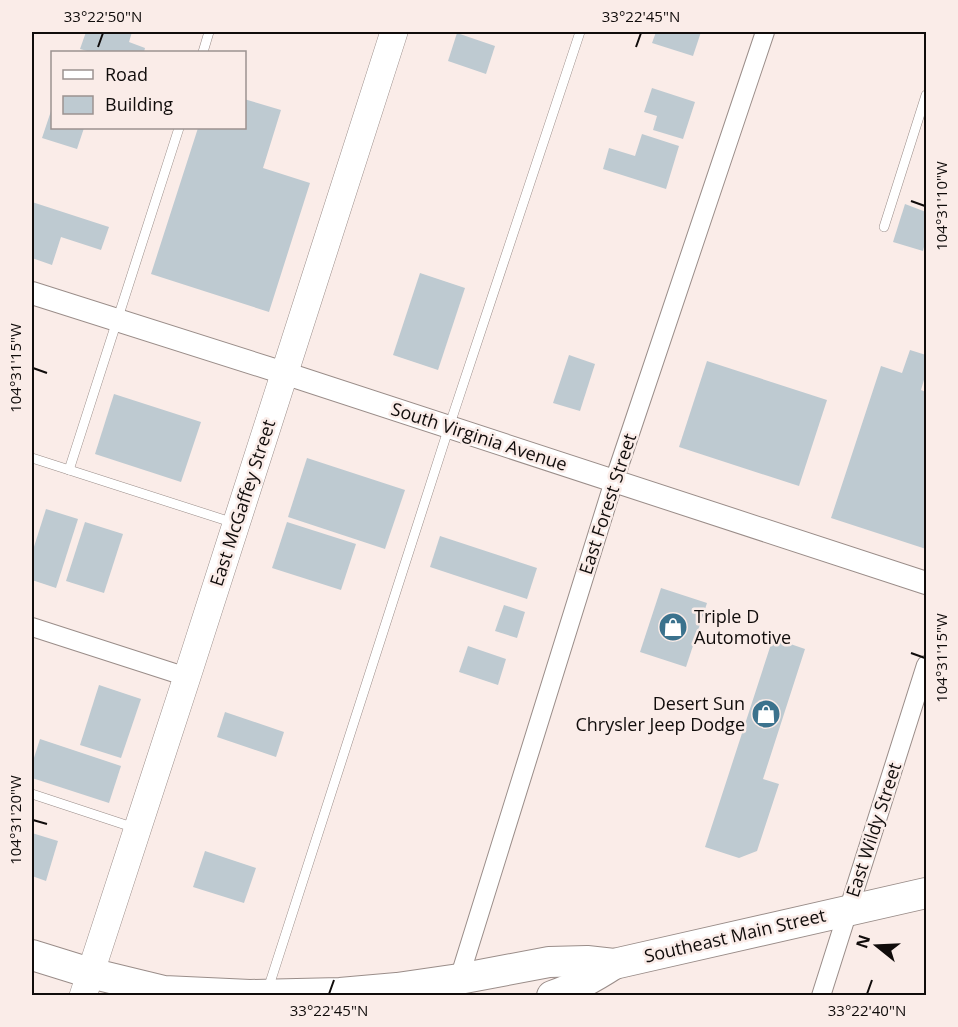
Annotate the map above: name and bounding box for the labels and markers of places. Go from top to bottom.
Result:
place label: Triple D Automotive [694,604,791,649]
shop icon: Triple D Automotive [657,611,689,643]
place label: Desert Sun Chrysler Jeep Dodge [575,691,745,736]
shop icon: Desert Sun Chrysler Jeep Dodge [750,698,782,730]

